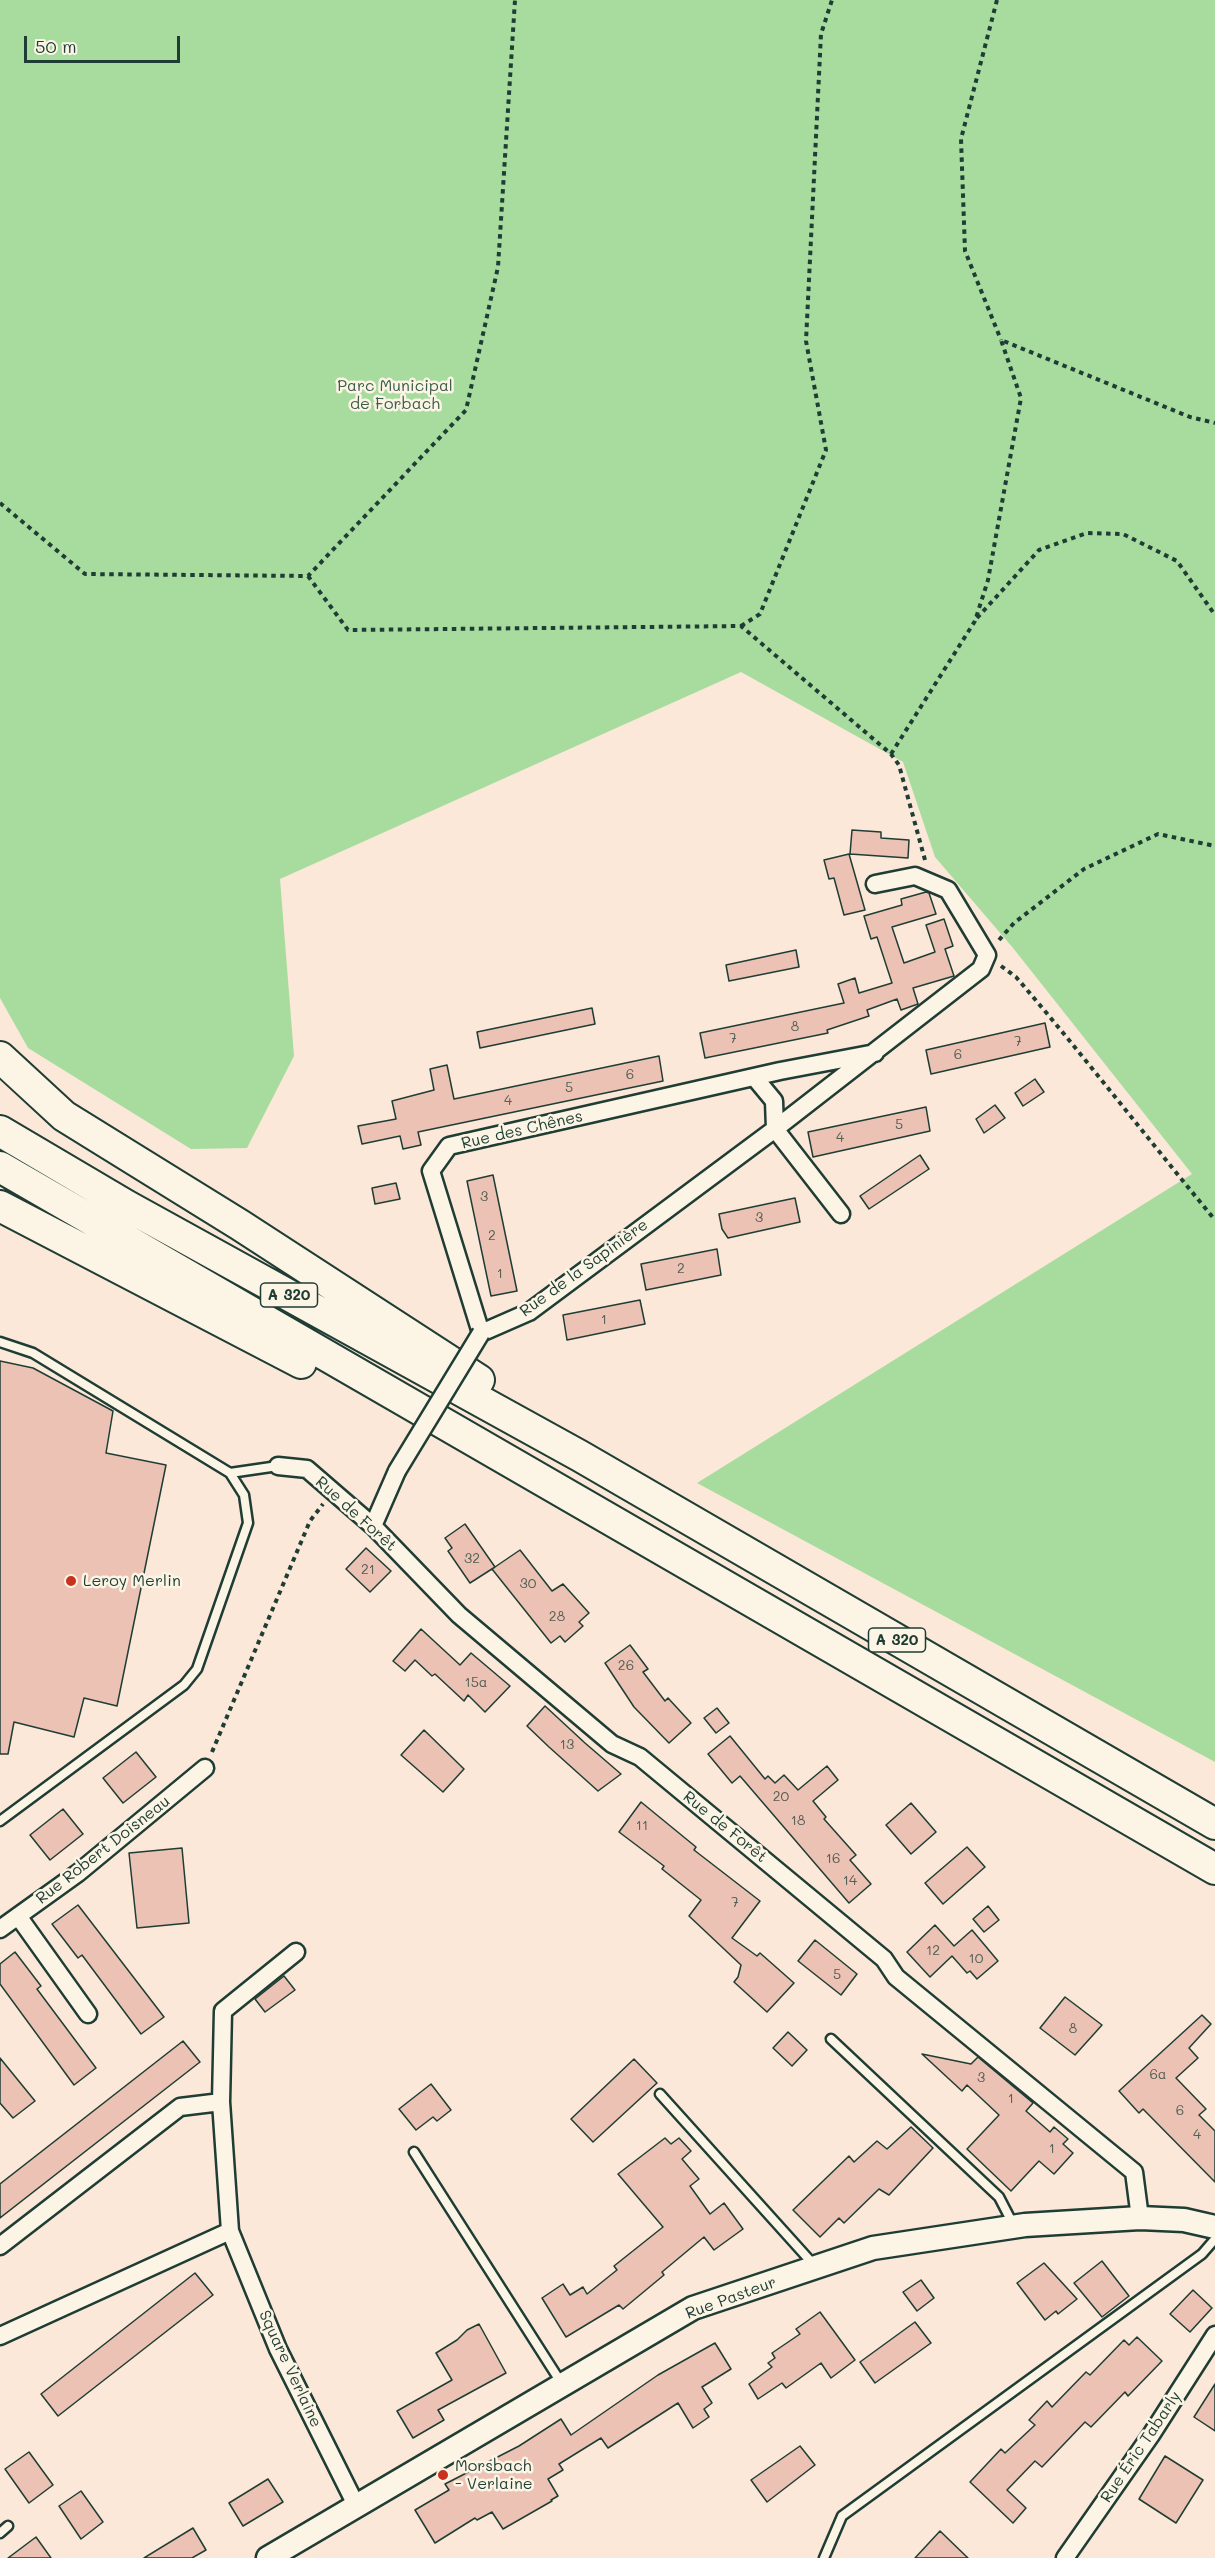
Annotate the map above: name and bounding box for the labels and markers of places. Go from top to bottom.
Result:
place label: Leroy Merlin [83,1571,181,1591]
marker: Leroy Merlin [64,1574,78,1588]
place label: Morsbach - Verlaine [455,2456,533,2494]
marker: Morsbach - Verlaine [436,2468,450,2482]

